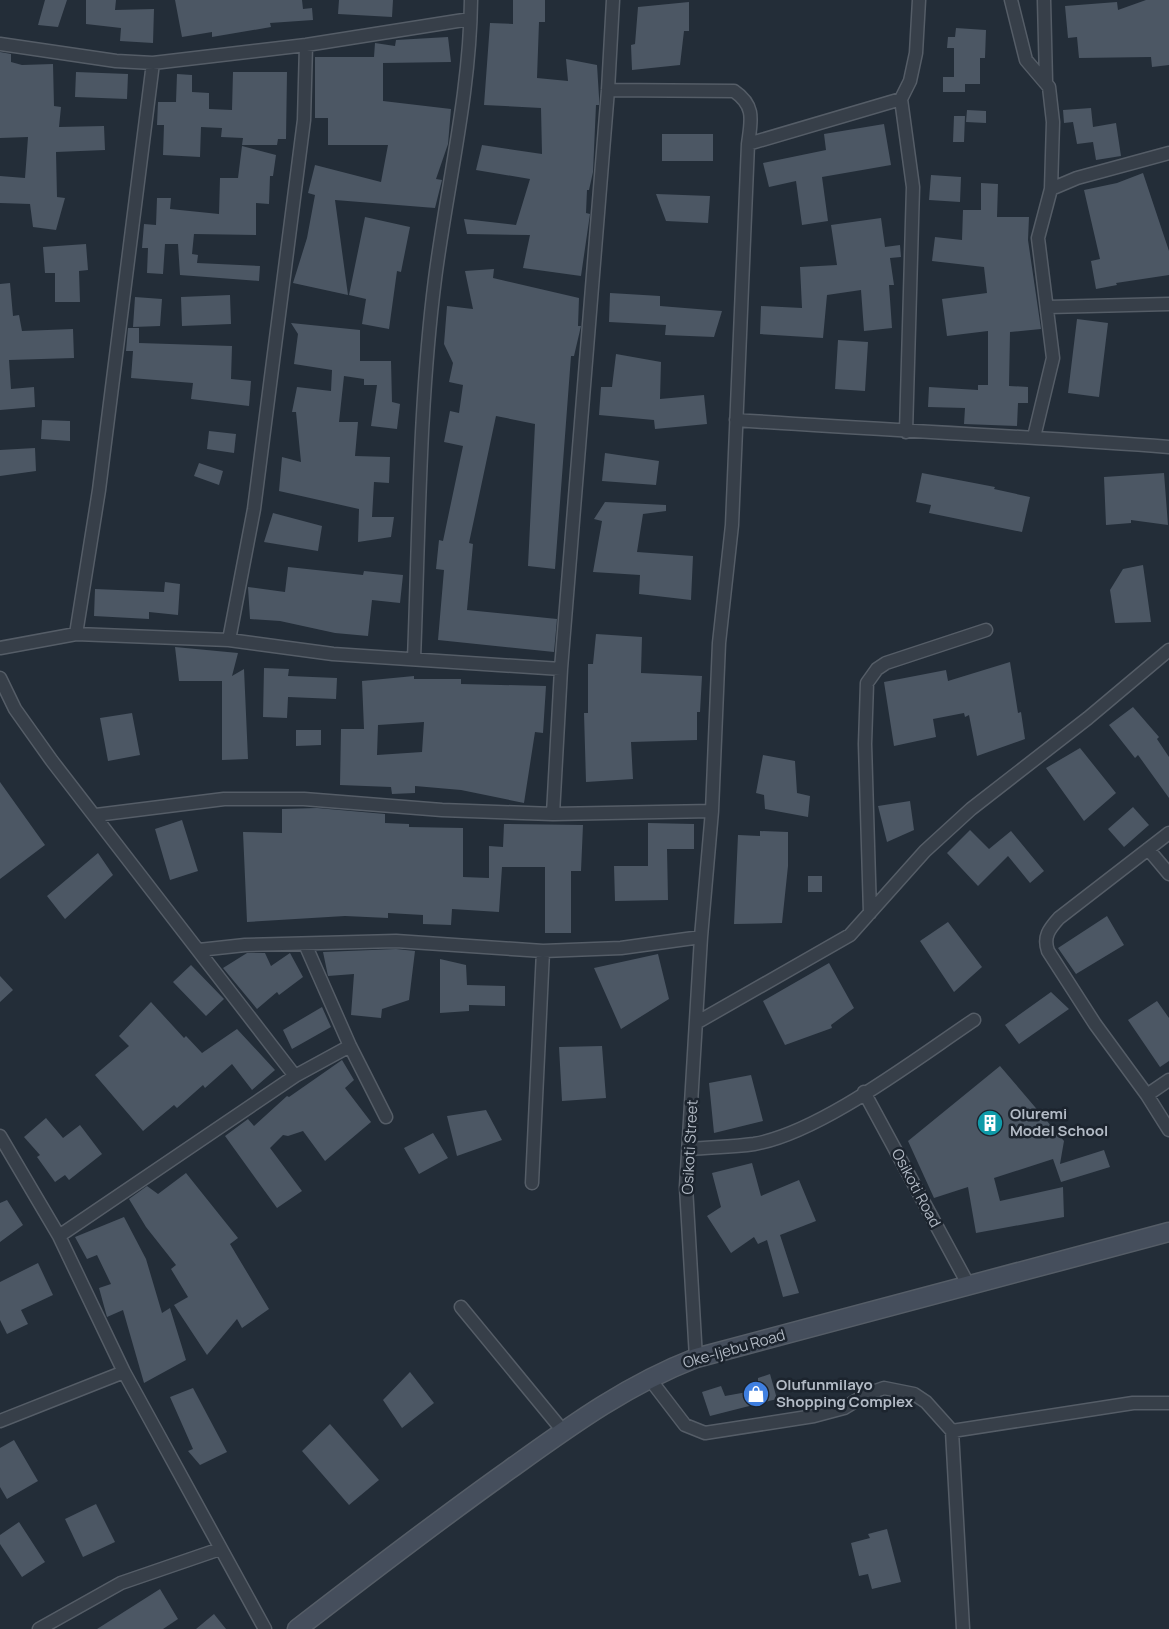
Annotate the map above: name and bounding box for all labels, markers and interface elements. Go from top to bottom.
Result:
street label: Osikoti Street [677,1099,702,1195]
place label: Oluremi Model School [1010,1103,1108,1141]
building icon: Oluremi Model School [975,1108,1005,1138]
street label: Osikoti Road [887,1145,946,1231]
street label: Oke-Ijebu Road [680,1324,788,1373]
place label: Olufunmilayo Shopping Complex [776,1374,914,1412]
shop icon: Olufunmilayo Shopping Complex [741,1379,771,1409]

